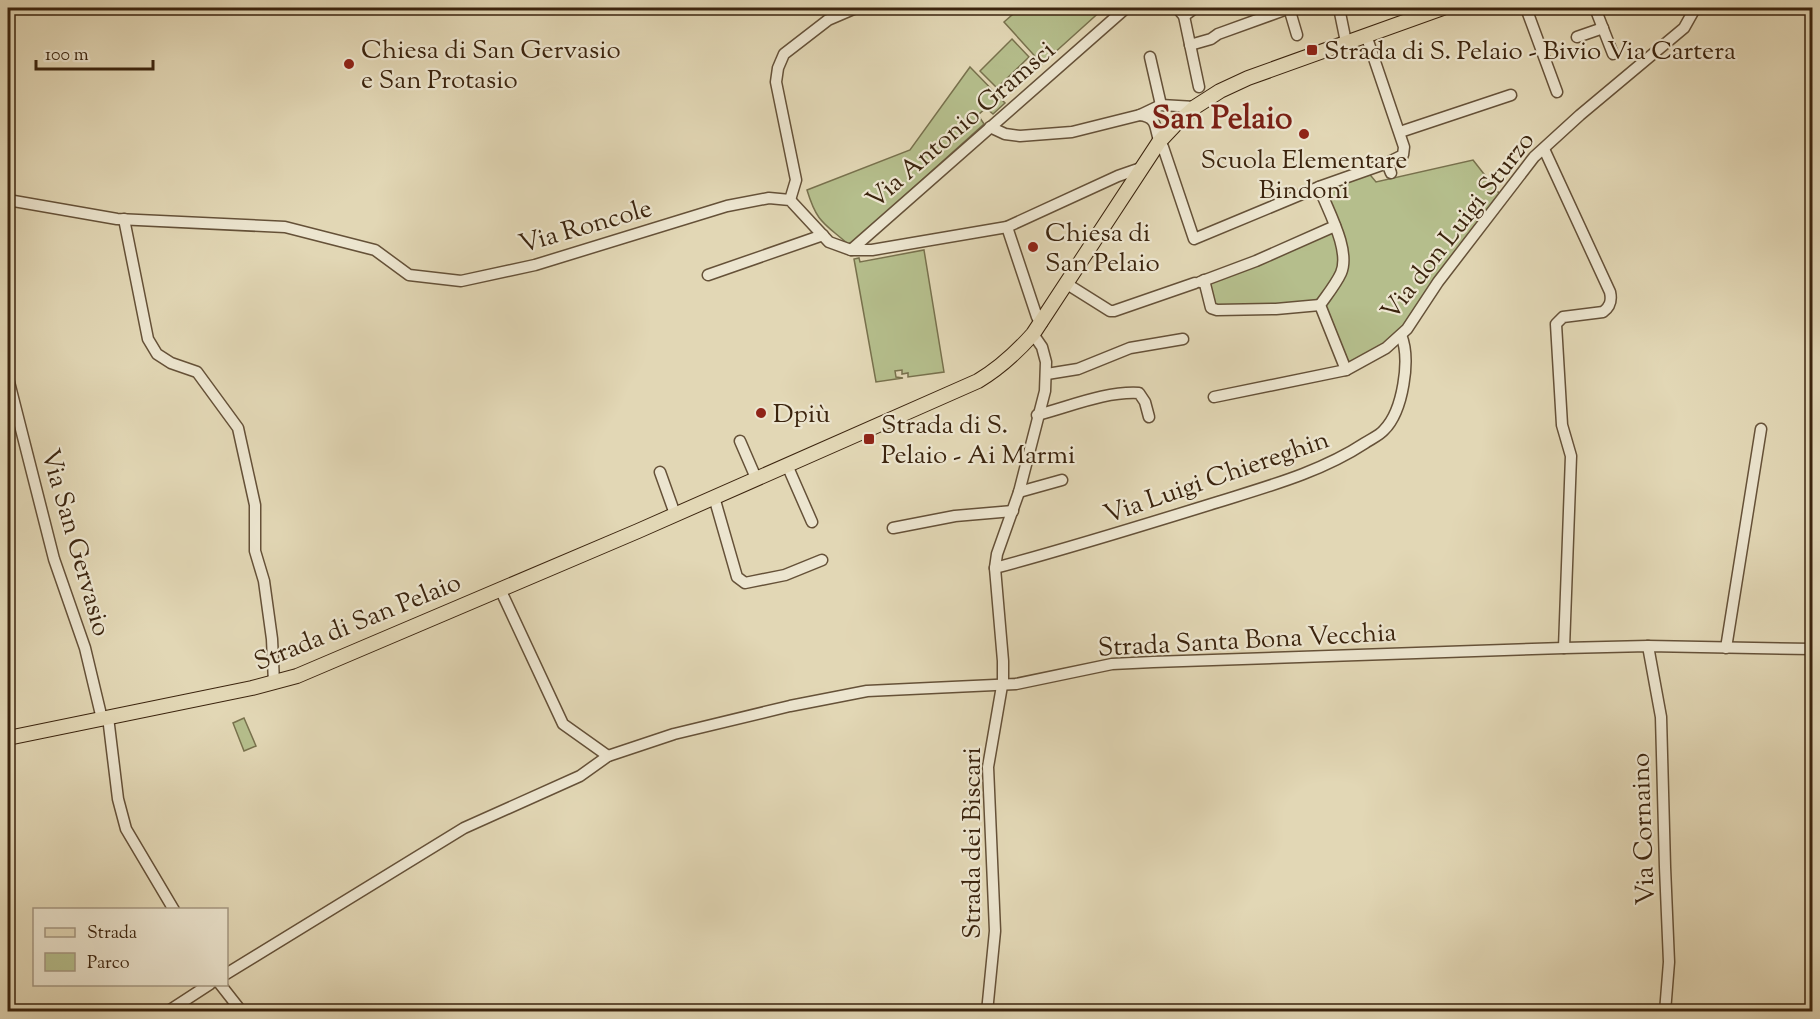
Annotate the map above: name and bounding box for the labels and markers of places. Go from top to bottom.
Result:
place label: Chiesa di San Gervasio e San Protasio [361,33,621,100]
place label: Strada di S. Pelaio - Bivio Via Cartera [1324,34,1736,71]
marker: Strada di S. Pelaio - Bivio Via Cartera [1305,43,1319,57]
marker: Chiesa di San Gervasio e San Protasio [342,57,356,71]
marker: Scuola Elementare Bindoni [1297,127,1311,141]
place label: Scuola Elementare Bindoni [1201,143,1407,210]
place label: Chiesa di San Pelaio [1045,216,1160,283]
marker: Chiesa di San Pelaio [1026,240,1040,254]
place label: Dpiù [773,397,830,434]
marker: Dpiù [754,406,768,420]
place label: Strada di S. Pelaio - Ai Marmi [881,408,1075,475]
marker: Strada di S. Pelaio - Ai Marmi [862,432,876,446]

